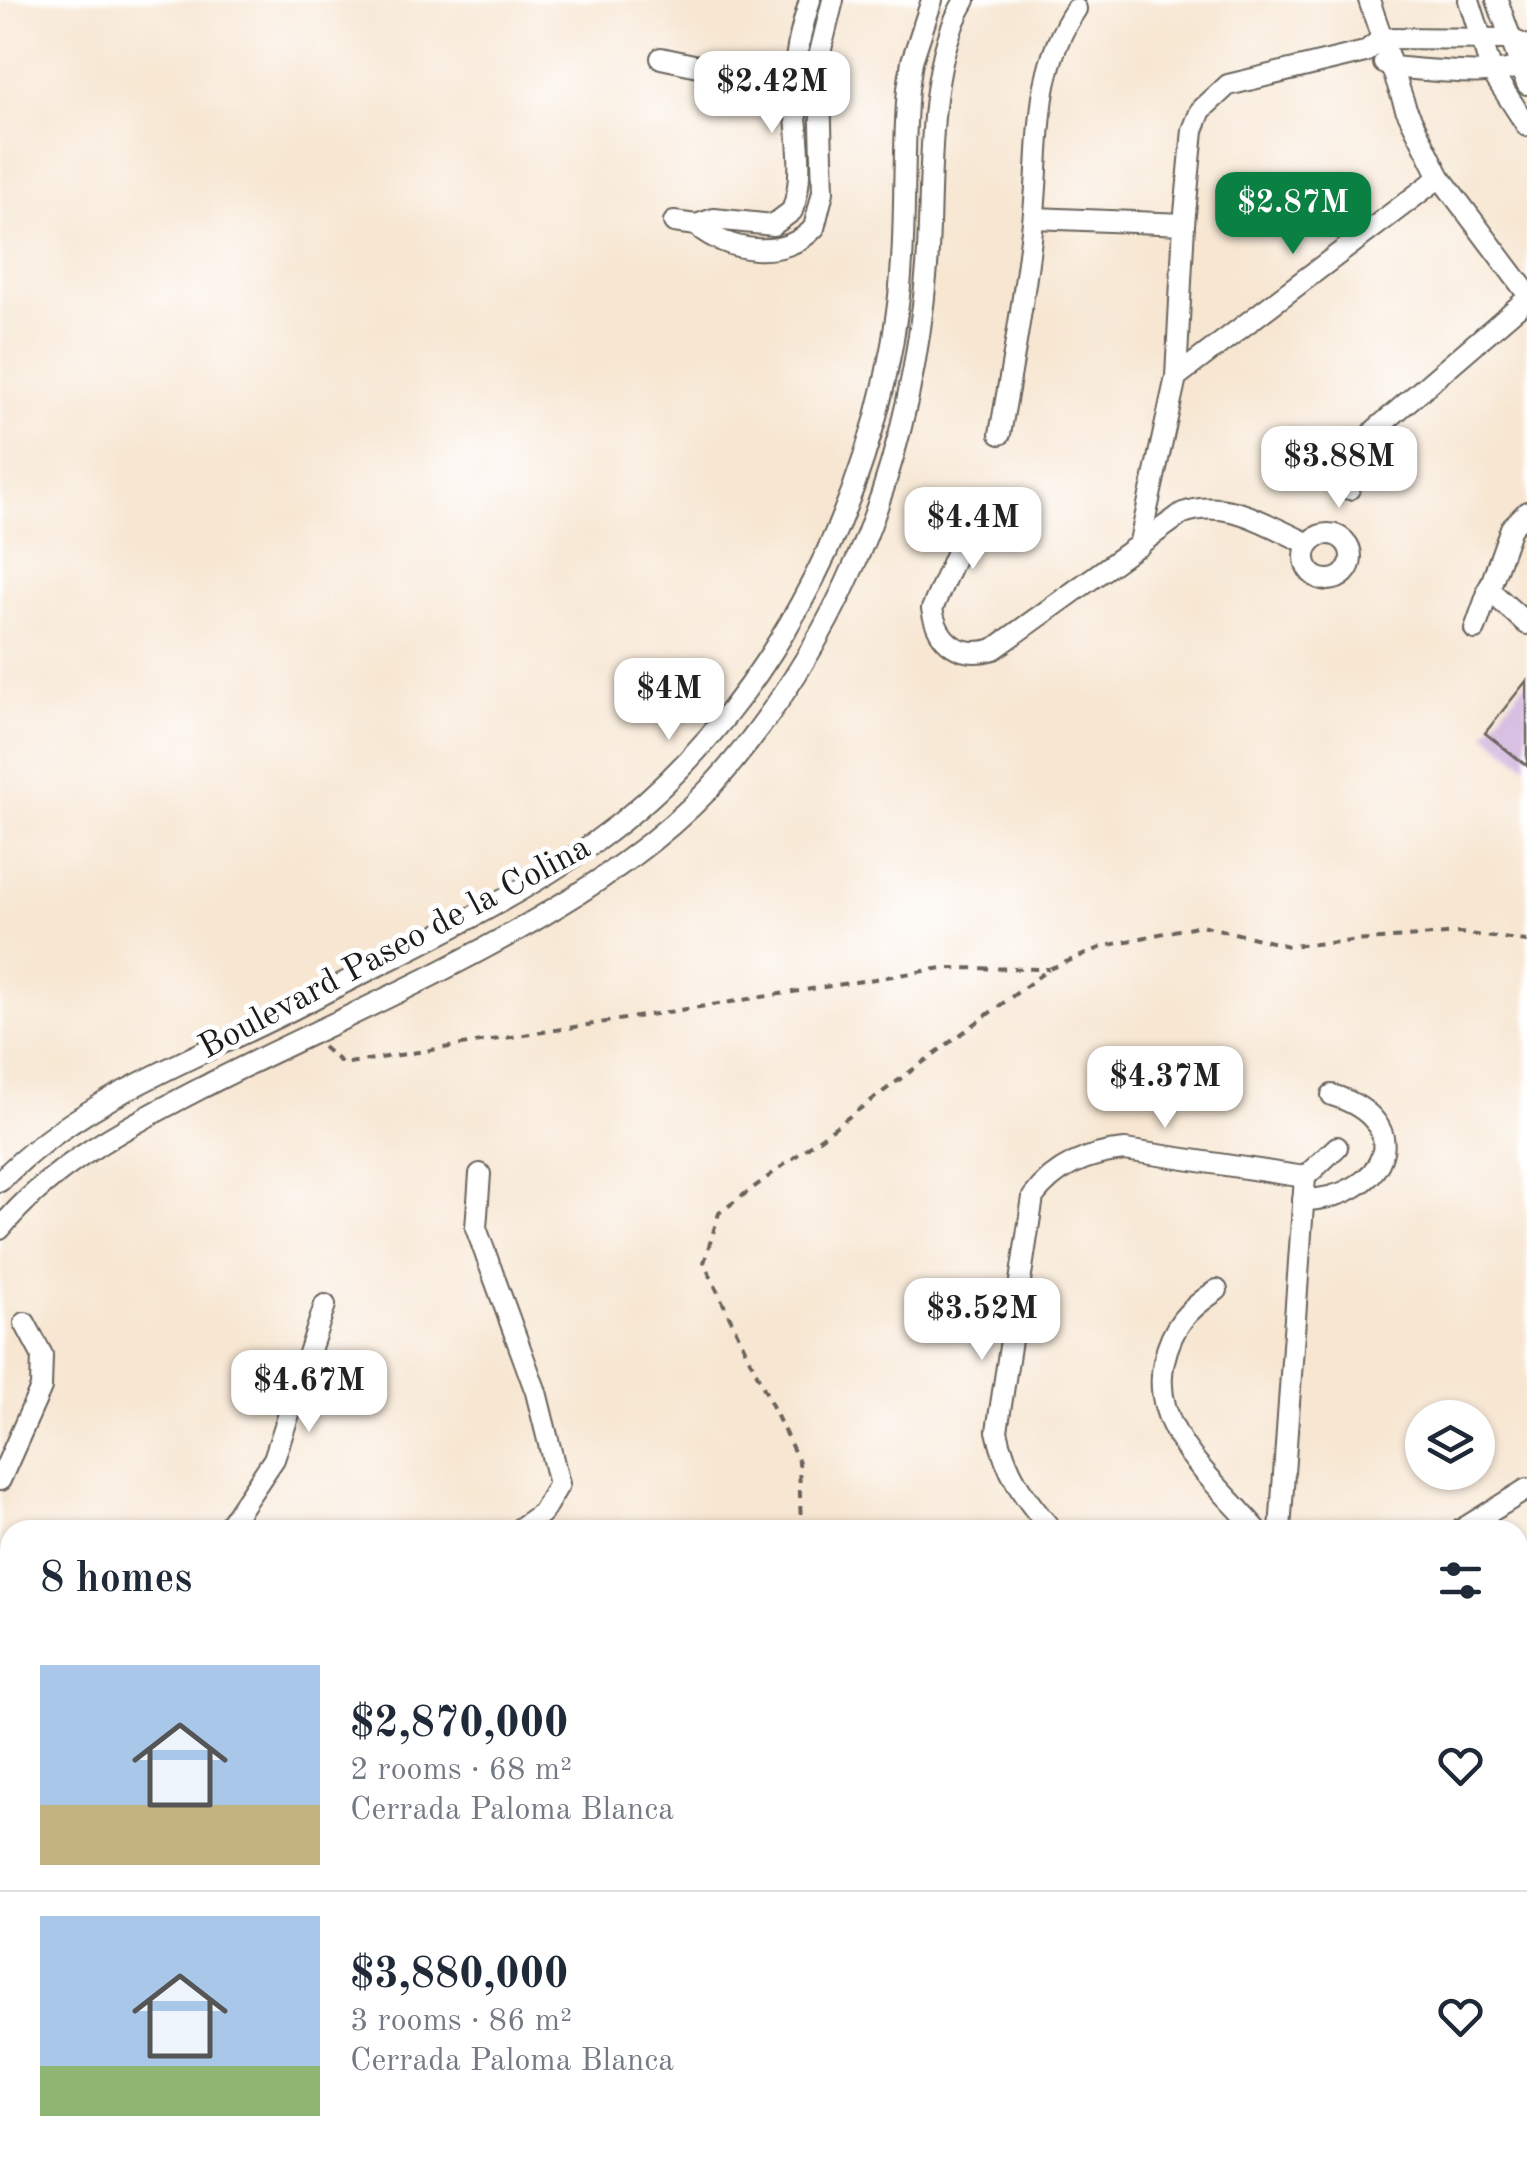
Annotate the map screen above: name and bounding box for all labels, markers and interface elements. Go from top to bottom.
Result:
pin: $2.42M [691,51,853,136]
text: $2.42M [716,67,828,99]
pin: $2.87M [1212,172,1374,257]
text: $2.87M [1237,188,1349,220]
pin: $3.88M [1258,426,1420,511]
text: $3.88M [1283,442,1395,474]
pin: $4.4M [903,487,1043,572]
text: $4.4M [926,503,1020,535]
pin: $4M [621,658,717,743]
text: $4M [636,674,702,706]
street label: Boulevard Paseo de la Colina [194,830,596,1066]
pin: $4.37M [1084,1046,1246,1131]
text: $4.37M [1109,1062,1221,1094]
pin: $3.52M [901,1278,1063,1363]
text: $3.52M [926,1294,1038,1326]
pin: $4.67M [228,1350,390,1435]
text: $4.67M [253,1366,365,1398]
map controls [1405,1400,1495,1490]
button: layers [1405,1400,1495,1490]
icon: filters [1433,1553,1488,1608]
text: 8 homes [40,1559,192,1601]
text: $2,870,000 [350,1704,568,1746]
icon: home [120,1705,240,1825]
icon: heart [1433,1738,1488,1793]
text: 2 rooms · 68 m² [350,1755,572,1787]
text: Cerrada Paloma Blanca [350,1795,674,1827]
text: $3,880,000 [350,1955,568,1997]
icon: home [120,1956,240,2076]
icon: heart [1433,1989,1488,2044]
text: 3 rooms · 86 m² [350,2006,572,2038]
text: Cerrada Paloma Blanca [350,2046,674,2078]

